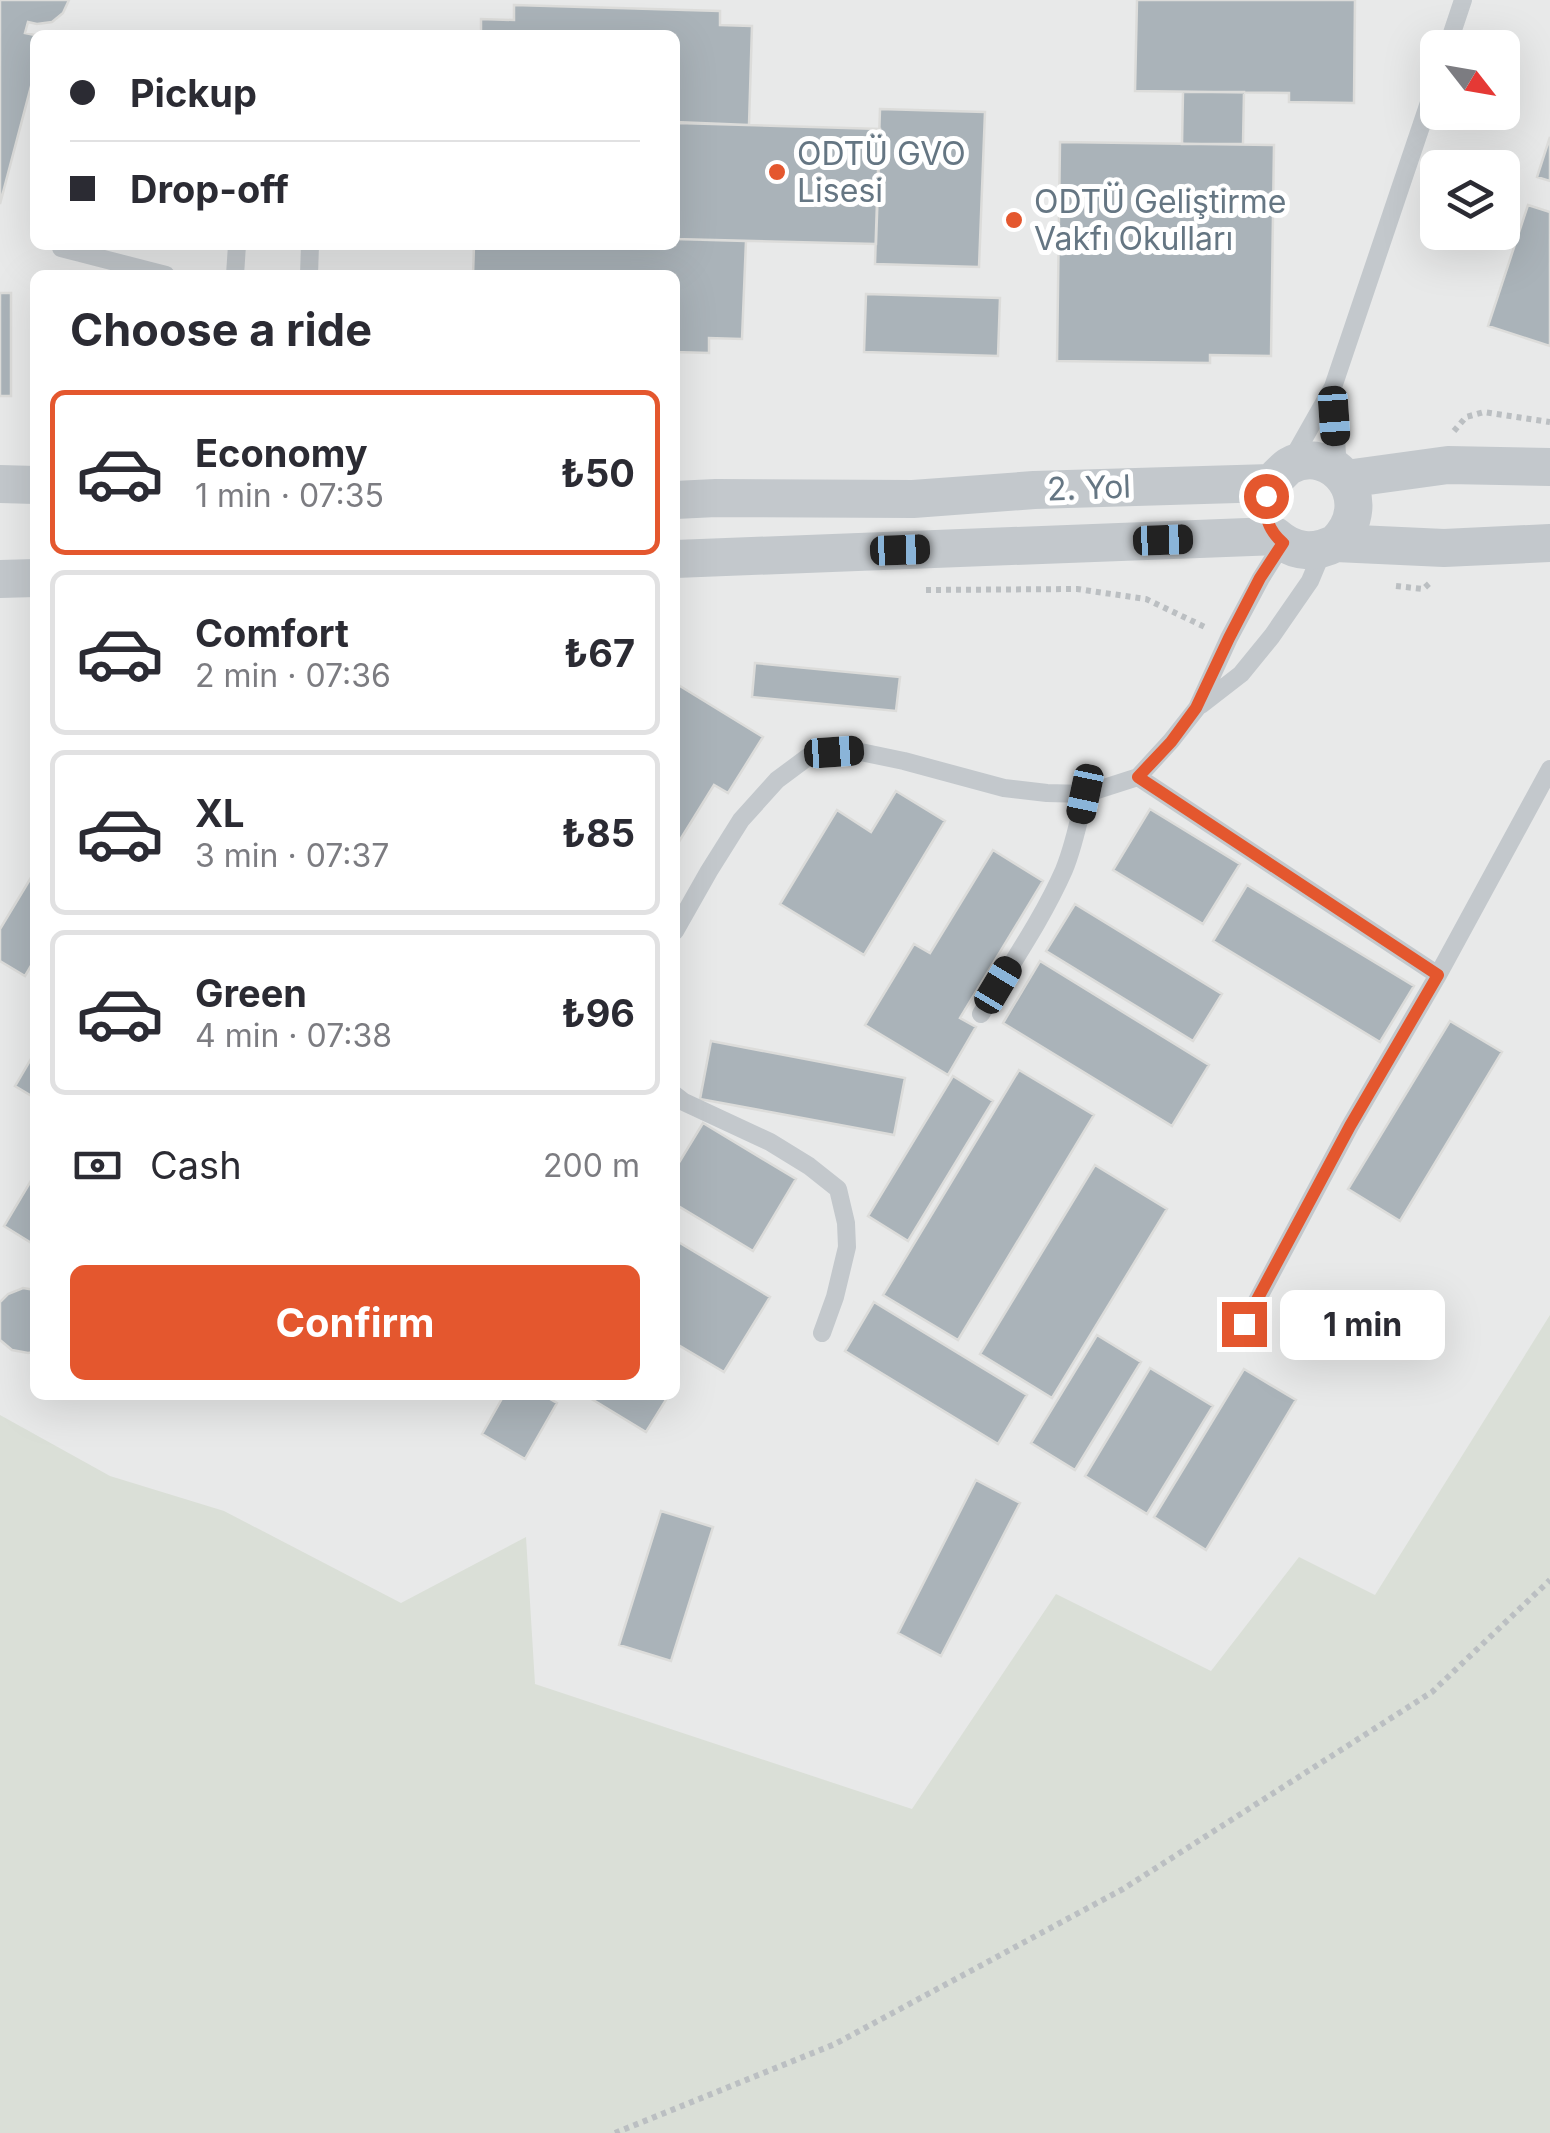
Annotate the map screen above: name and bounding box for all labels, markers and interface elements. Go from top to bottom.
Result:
north arrow [1420,30,1520,130]
map controls [1420,30,1520,250]
text: Pickup [130,70,257,116]
place label: ODTÜ GVO Lisesi [797,134,966,210]
button: layers [1420,150,1520,250]
marker: ODTÜ GVO Lisesi [766,161,788,183]
text: Drop-off [130,166,289,212]
place label: ODTÜ Geliştirme Vakfı Okulları [1034,182,1286,258]
marker: ODTÜ Geliştirme Vakfı Okulları [1003,209,1025,231]
text: Choose a ride [70,302,372,357]
car [1317,385,1351,447]
icon: car [75,428,165,518]
text: Economy [195,430,368,476]
text: ₺50 [561,450,635,496]
street label: 2. Yol [1046,467,1132,508]
route start [1244,474,1289,519]
text: 1 min · 07:35 [195,476,384,515]
car [1132,524,1194,556]
car [869,534,931,566]
icon: car [75,608,165,698]
text: Comfort [195,610,349,656]
text: ₺67 [564,630,635,676]
text: 2 min · 07:36 [195,656,391,695]
car [803,735,865,769]
car [1064,762,1106,826]
icon: car [75,788,165,878]
text: XL [195,790,245,836]
text: ₺85 [561,810,635,856]
text: 3 min · 07:37 [195,836,389,875]
car [970,952,1026,1018]
icon: car [75,968,165,1058]
text: Green [195,970,307,1016]
text: ₺96 [561,990,635,1036]
text: 4 min · 07:38 [195,1016,392,1055]
icon: cash [70,1138,125,1193]
text: Cash [150,1142,242,1188]
text: 200 m [543,1146,640,1185]
button: Confirm [70,1265,640,1380]
callout: 1 min [1279,1289,1444,1359]
route end [1222,1302,1267,1347]
text: 1 min [1323,1305,1402,1344]

